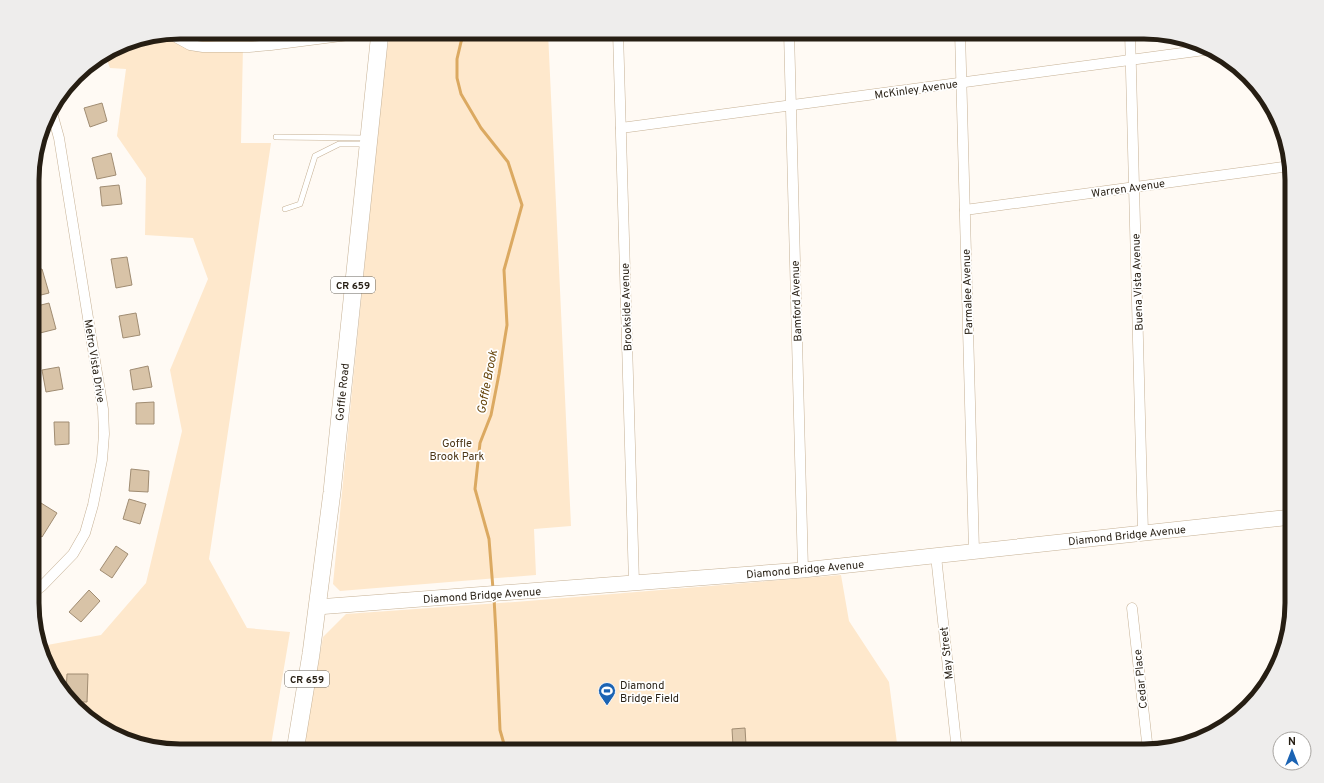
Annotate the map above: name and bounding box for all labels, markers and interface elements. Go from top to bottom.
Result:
street label: McKinley Avenue [874,77,959,103]
street label: Warren Avenue [1090,177,1166,201]
street label: Buena Vista Avenue [1129,233,1147,331]
street label: Parmalee Avenue [960,249,976,335]
street label: Bamford Avenue [789,260,805,342]
street label: Brookside Avenue [618,263,636,351]
road number: CR 659 [331,277,375,293]
street label: Metro Vista Drive [81,318,108,404]
water label: Goffle Brook [474,348,502,415]
street label: Goffle Road [333,363,353,422]
park label: Goffle Brook Park [430,437,485,464]
street label: Diamond Bridge Avenue [1068,523,1187,549]
street label: Diamond Bridge Avenue [746,558,865,582]
street label: Diamond Bridge Avenue [423,585,542,607]
street label: May Street [937,626,957,680]
street label: Cedar Place [1131,648,1151,709]
road number: CR 659 [285,671,329,687]
place label: Diamond Bridge Field [620,679,679,706]
sports icon: Diamond Bridge Field [597,681,617,706]
north arrow [1272,731,1312,771]
text: N [1288,735,1296,749]

